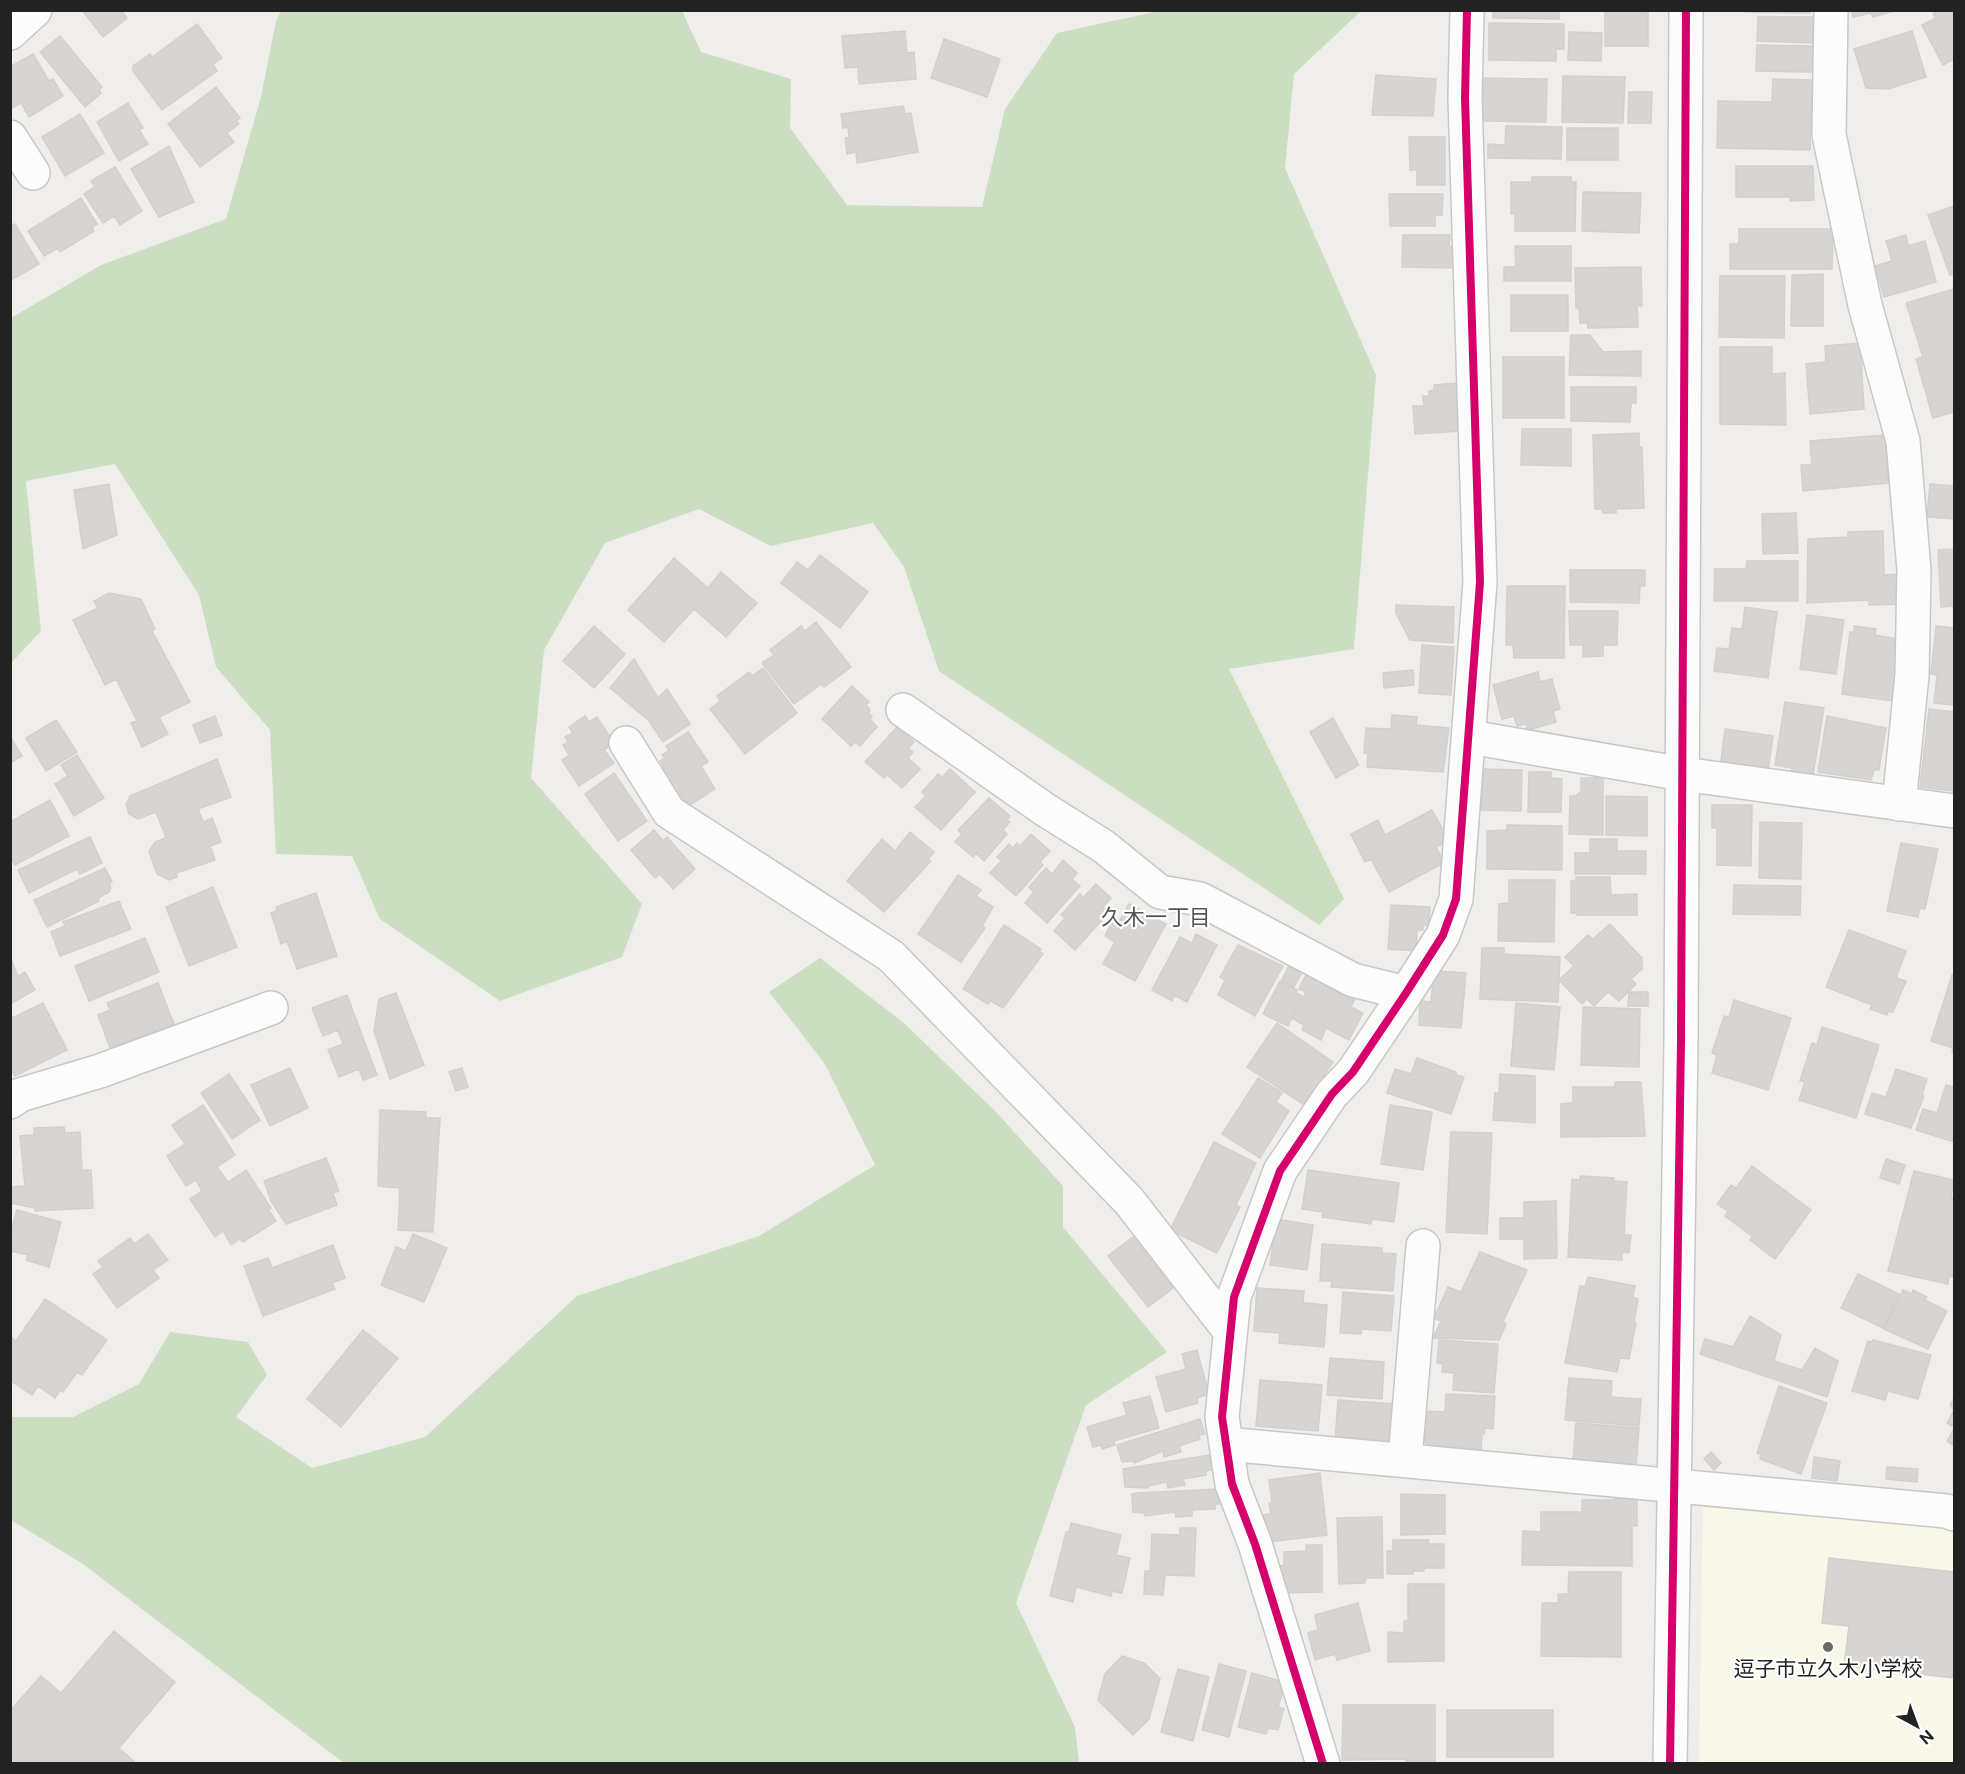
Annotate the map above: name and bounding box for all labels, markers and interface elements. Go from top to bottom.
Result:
district label: 久木一丁目 [1101,904,1211,930]
marker: 逗子市立久木小学校 [1821,1640,1835,1654]
place label: 逗子市立久木小学校 [1734,1656,1923,1681]
north arrow [1887,1696,1947,1756]
text: N [1916,1726,1937,1748]

